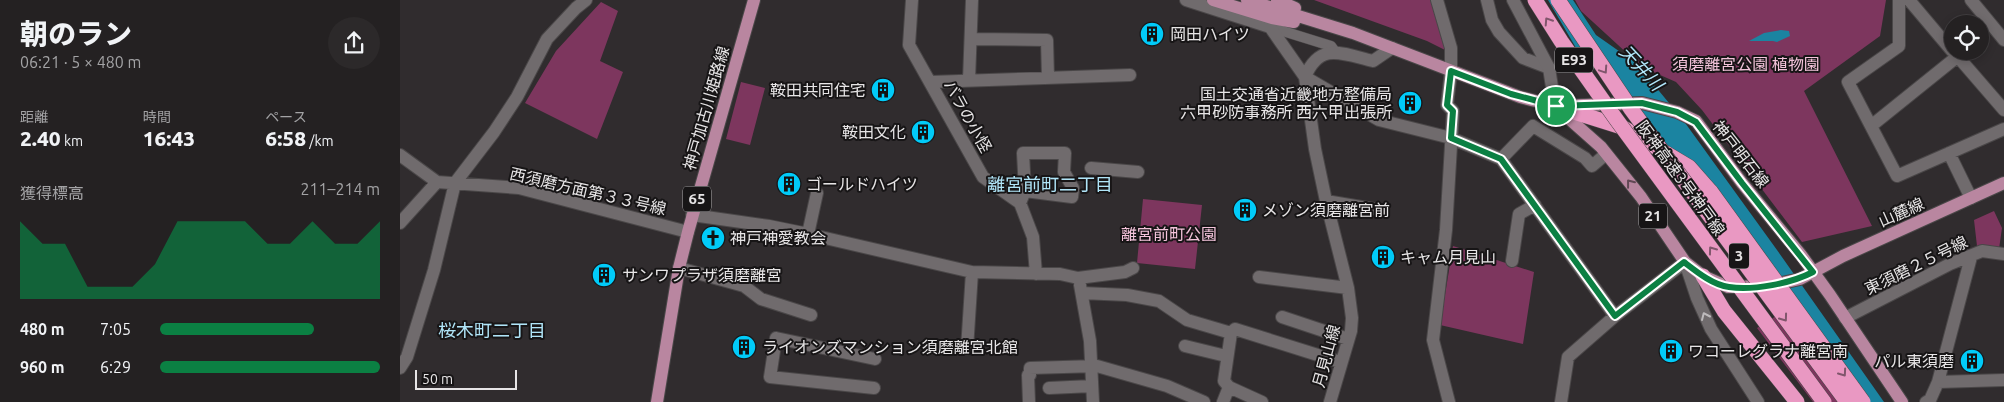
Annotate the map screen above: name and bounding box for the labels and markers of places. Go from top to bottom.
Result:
building icon: 岡田ハイツ [1139,21,1165,47]
place label: 岡田ハイツ [1170,25,1250,43]
building icon: 鞍田共同住宅 [870,77,896,103]
place label: 鞍田共同住宅 [770,81,866,99]
place label: 国土交通省近畿地方整備局 六甲砂防事務所 西六甲出張所 [1180,85,1392,121]
pin [1535,85,1577,127]
building icon: 国土交通省近畿地方整備局 六甲砂防事務所 西六甲出張所 [1397,90,1423,116]
building icon: 鞍田文化 [910,119,936,145]
place label: 鞍田文化 [842,123,906,141]
building icon: ゴールドハイツ [776,171,802,197]
place label: ゴールドハイツ [806,175,918,193]
building icon: メゾン須磨離宮前 [1232,197,1258,223]
place label: メゾン須磨離宮前 [1262,201,1390,219]
church icon: 神戸神愛教会 [700,225,726,251]
place label: 神戸神愛教会 [730,229,826,247]
building icon: キャム月見山 [1370,244,1396,270]
place label: キャム月見山 [1400,248,1496,266]
building icon: サンワプラザ須磨離宮 [591,262,617,288]
place label: サンワプラザ須磨離宮 [622,266,782,284]
building icon: ライオンズマンション須磨離宮北館 [731,334,757,360]
place label: ライオンズマンション須磨離宮北館 [762,338,1018,356]
building icon: ワコーレグラナ離宮南 [1658,338,1684,364]
place label: ワコーレグラナ離宮南 [1688,342,1848,360]
building icon: パル東須磨 [1959,348,1985,374]
place label: パル東須磨 [1874,352,1954,370]

